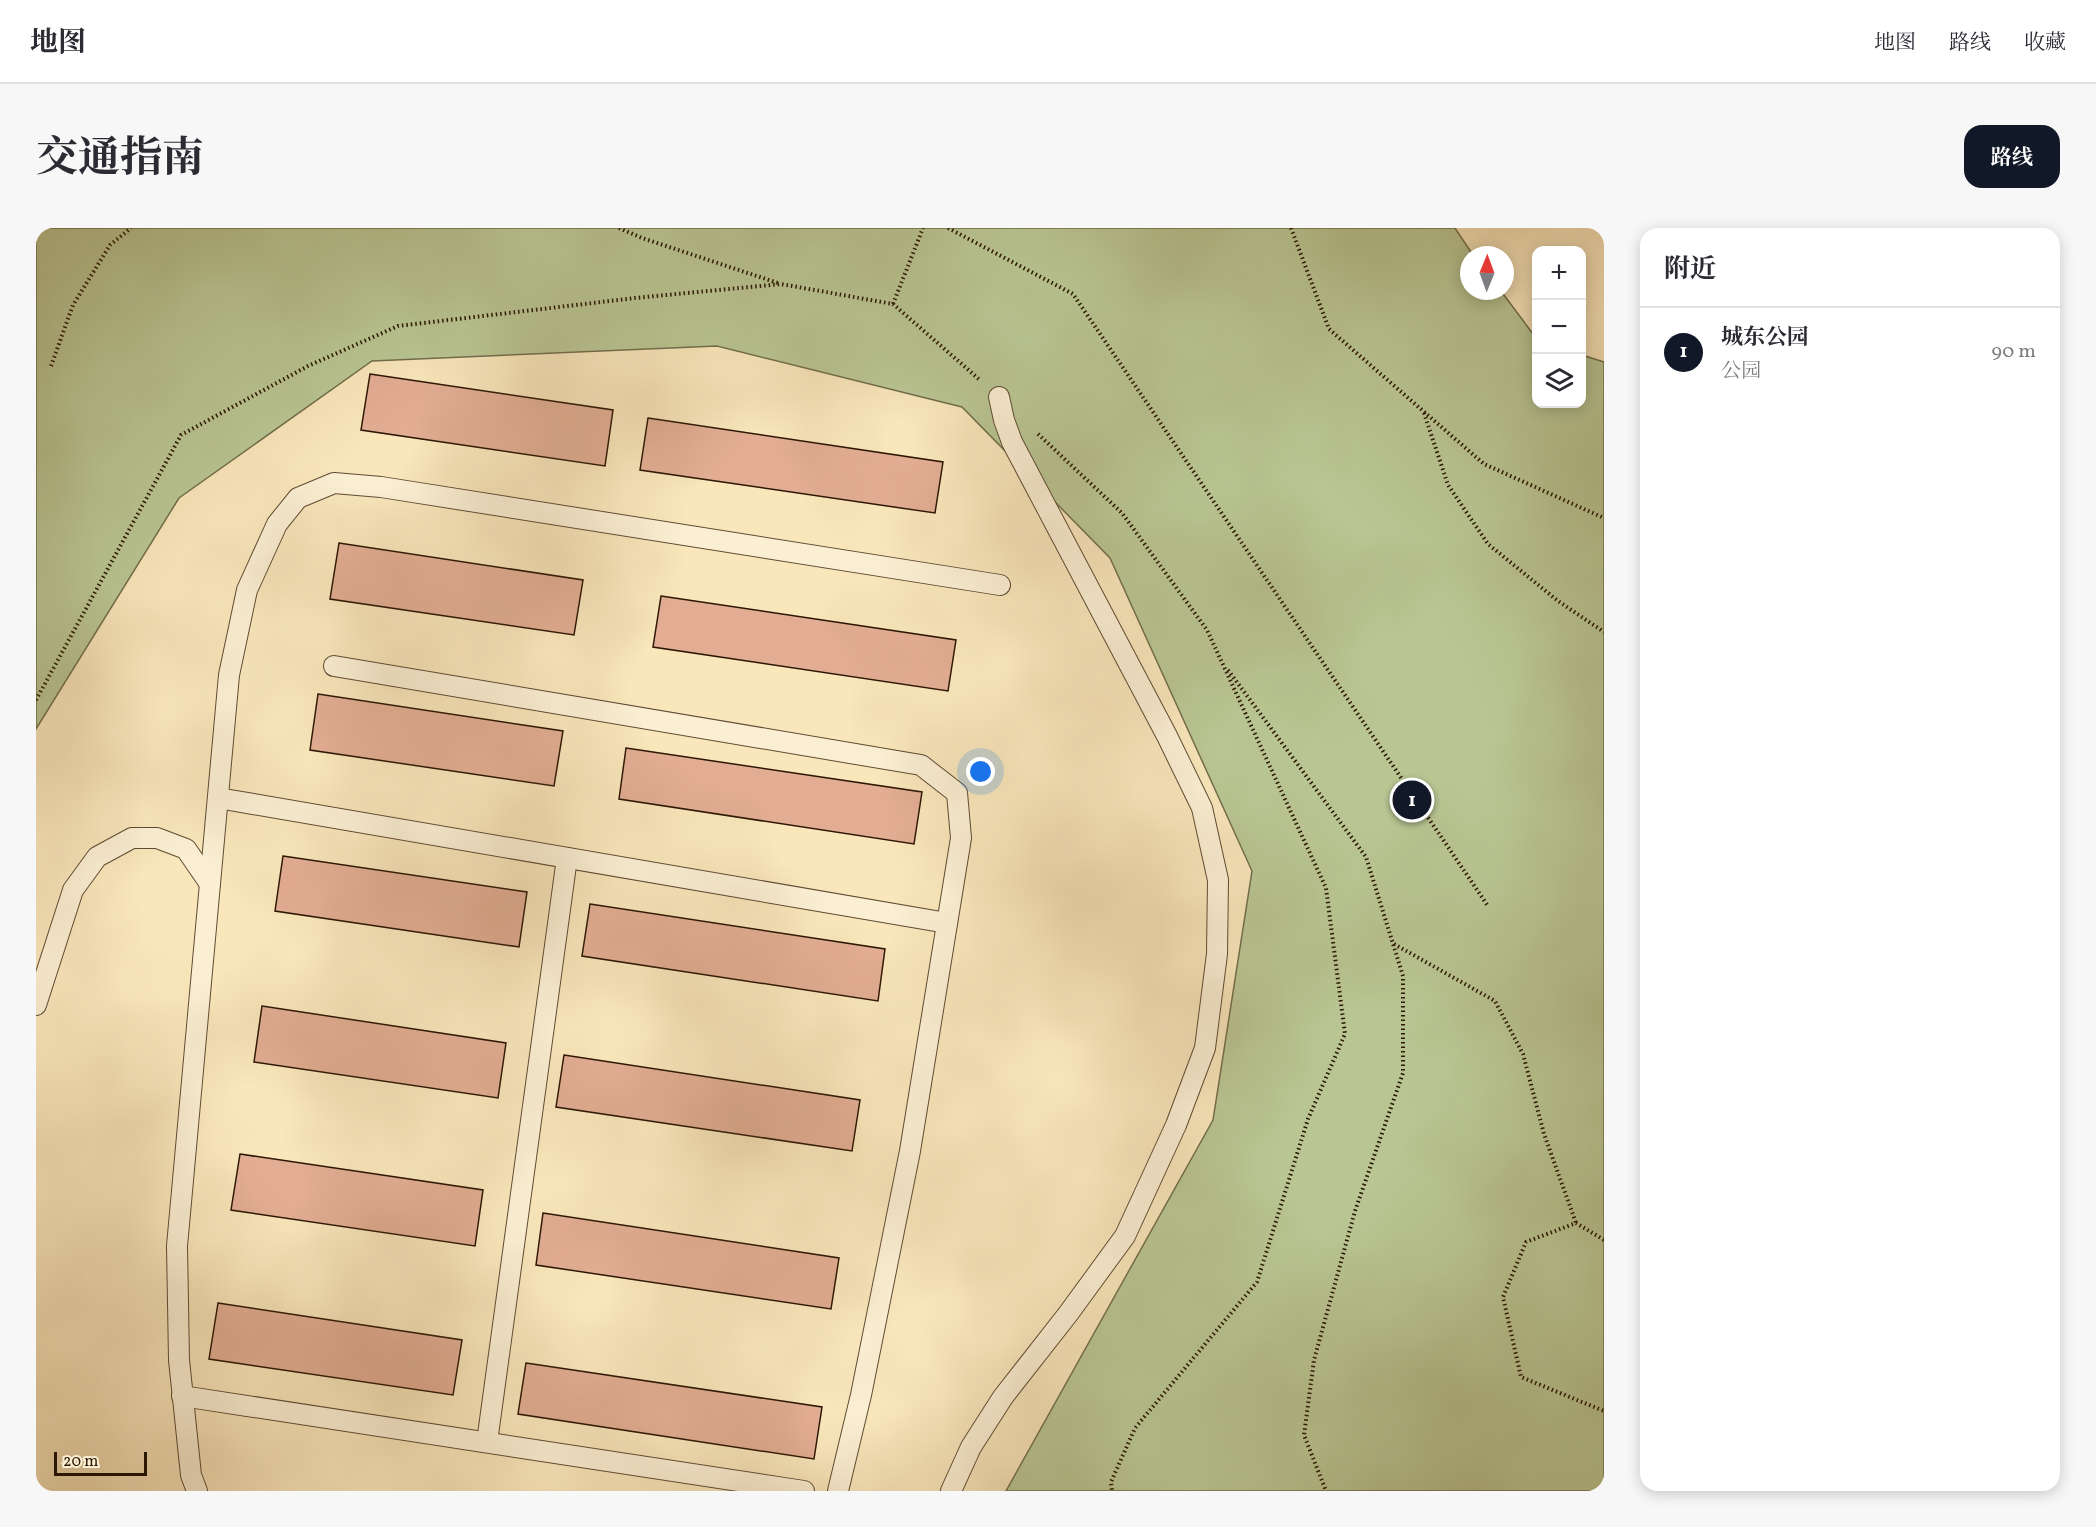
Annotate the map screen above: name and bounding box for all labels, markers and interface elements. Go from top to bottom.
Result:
text: 地图 [30,24,86,63]
text: 地图 [1874,29,1916,58]
text: 路线 [1949,29,1991,58]
text: 收藏 [2024,29,2066,58]
button: 路线 [1964,125,2060,188]
text: 交通指南 [36,131,204,190]
north arrow [1460,246,1514,300]
map controls [1532,246,1586,408]
button: + [1532,246,1586,300]
text: 附近 [1664,252,1716,288]
button: − [1532,300,1586,354]
text: 城东公园 [1721,323,1809,354]
text: 1 [1679,338,1688,366]
text: 90 m [1992,338,2036,366]
button: layers [1532,354,1586,408]
text: 公园 [1721,358,1761,386]
your location [966,757,995,786]
pin: 1 [1392,778,1432,822]
scale bar [54,1449,147,1476]
text: 20 m [63,1451,98,1473]

